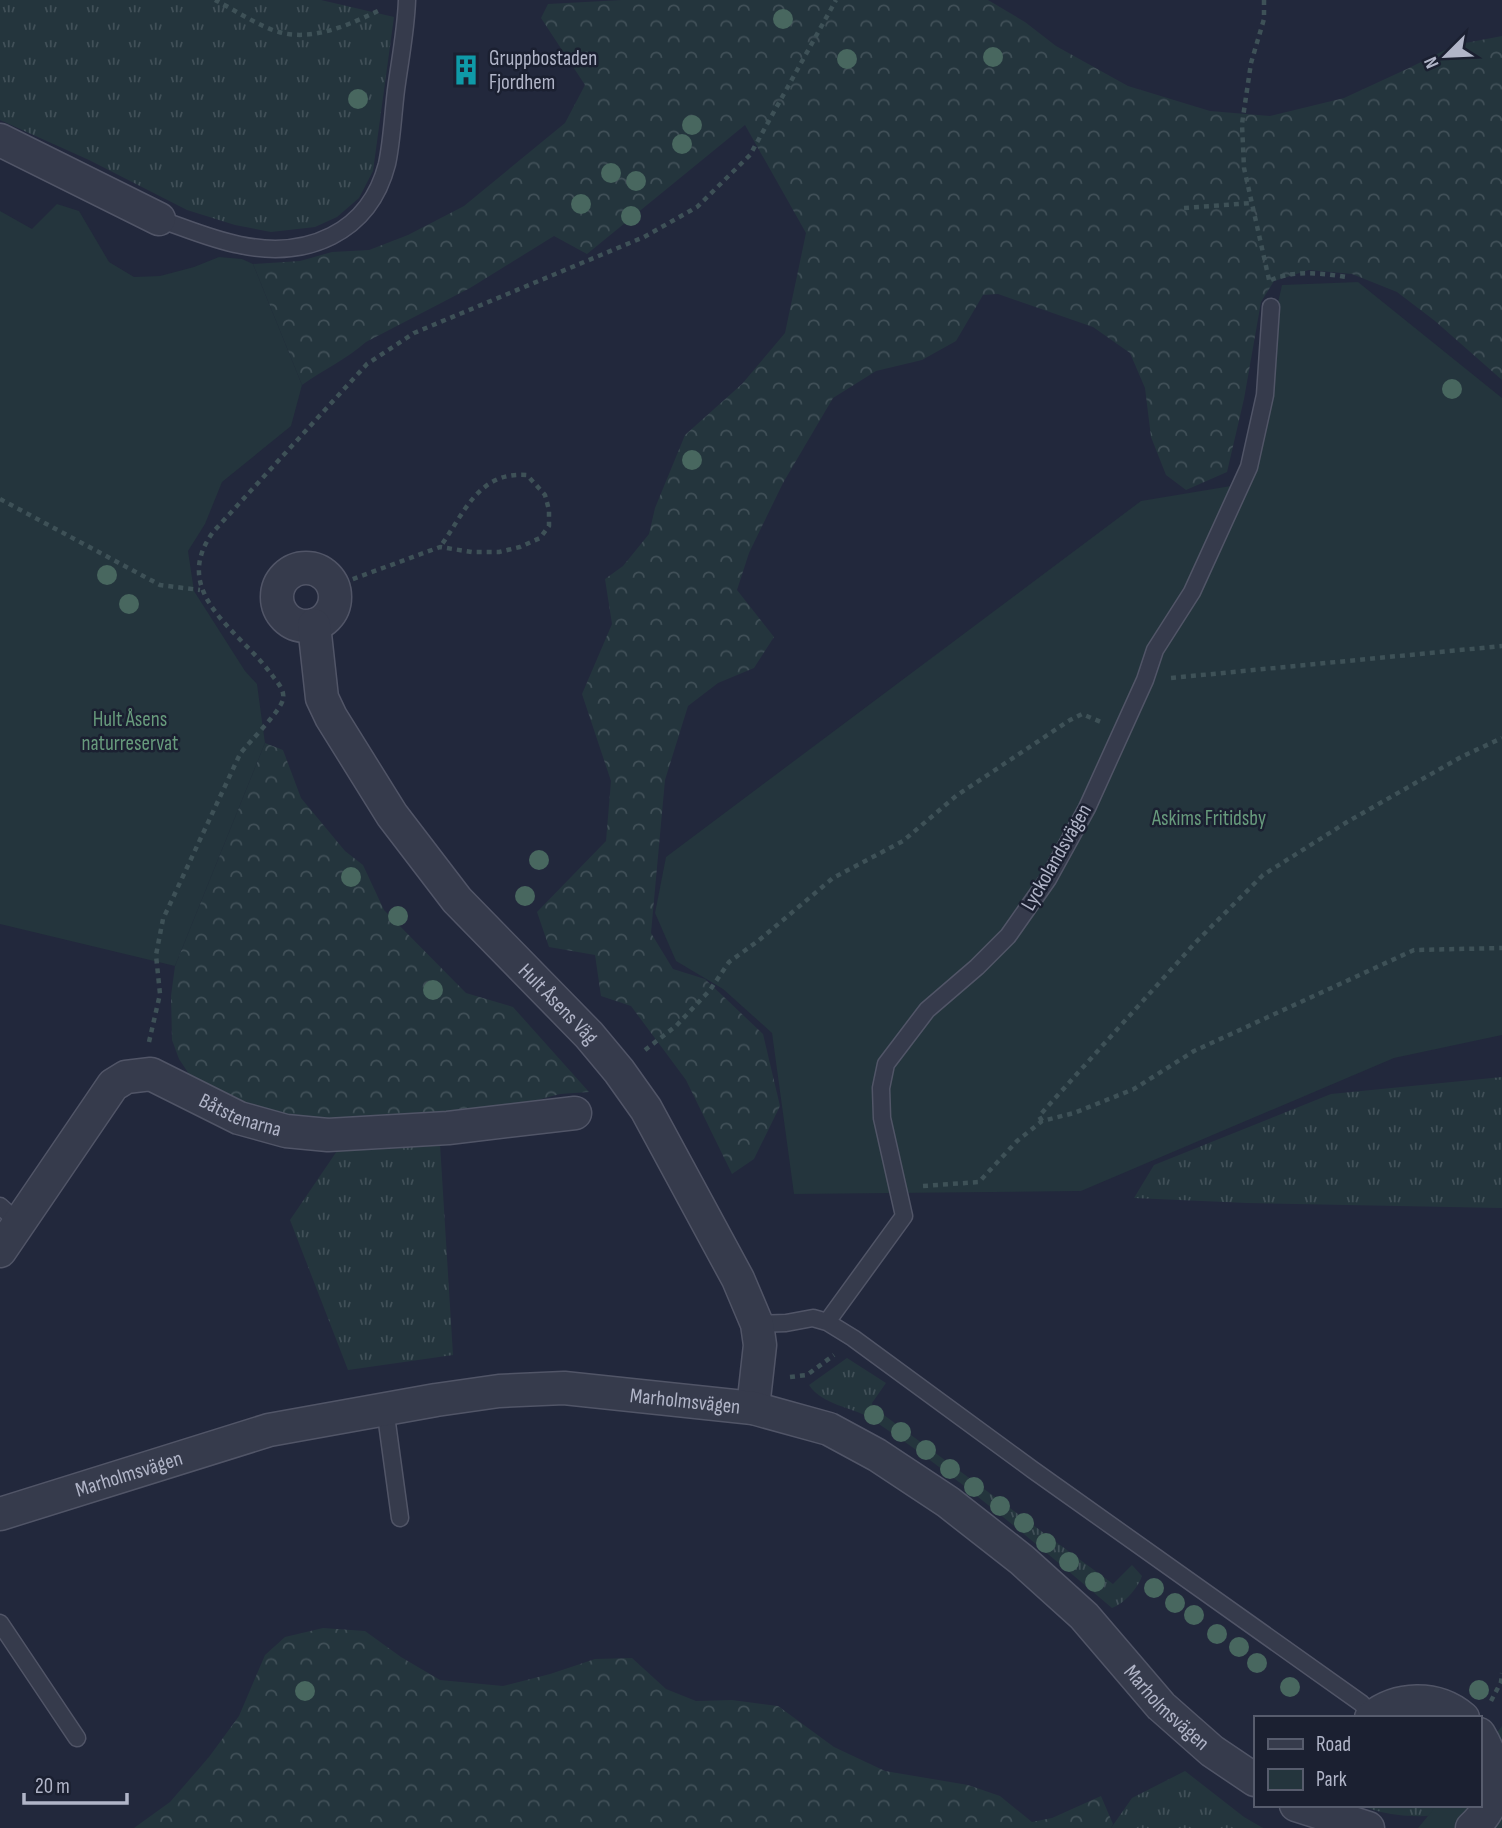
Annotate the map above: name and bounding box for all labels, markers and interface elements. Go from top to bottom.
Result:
north arrow [1411,21,1481,91]
place label: Gruppbostaden Fjordhem [489,46,597,95]
building icon: Gruppbostaden Fjordhem [449,53,483,87]
text: N [1419,53,1444,72]
park label: Hult Åsens naturreservat [82,707,178,756]
street label: Lyckolandsvägen [1016,800,1097,915]
park label: Askims Fritidsby [1151,806,1266,831]
street label: Hult Åsens Väg [513,958,603,1049]
street label: Båtstenarna [195,1088,284,1142]
street label: Marholmsvägen [629,1383,742,1420]
street label: Marholmsvägen [72,1446,186,1503]
street label: Marholmsvägen [1118,1660,1214,1756]
legend [1254,1716,1481,1807]
text: Road [1316,1732,1351,1757]
scale bar [24,1762,128,1806]
text: Park [1316,1767,1347,1792]
text: 20 m [35,1774,70,1799]

